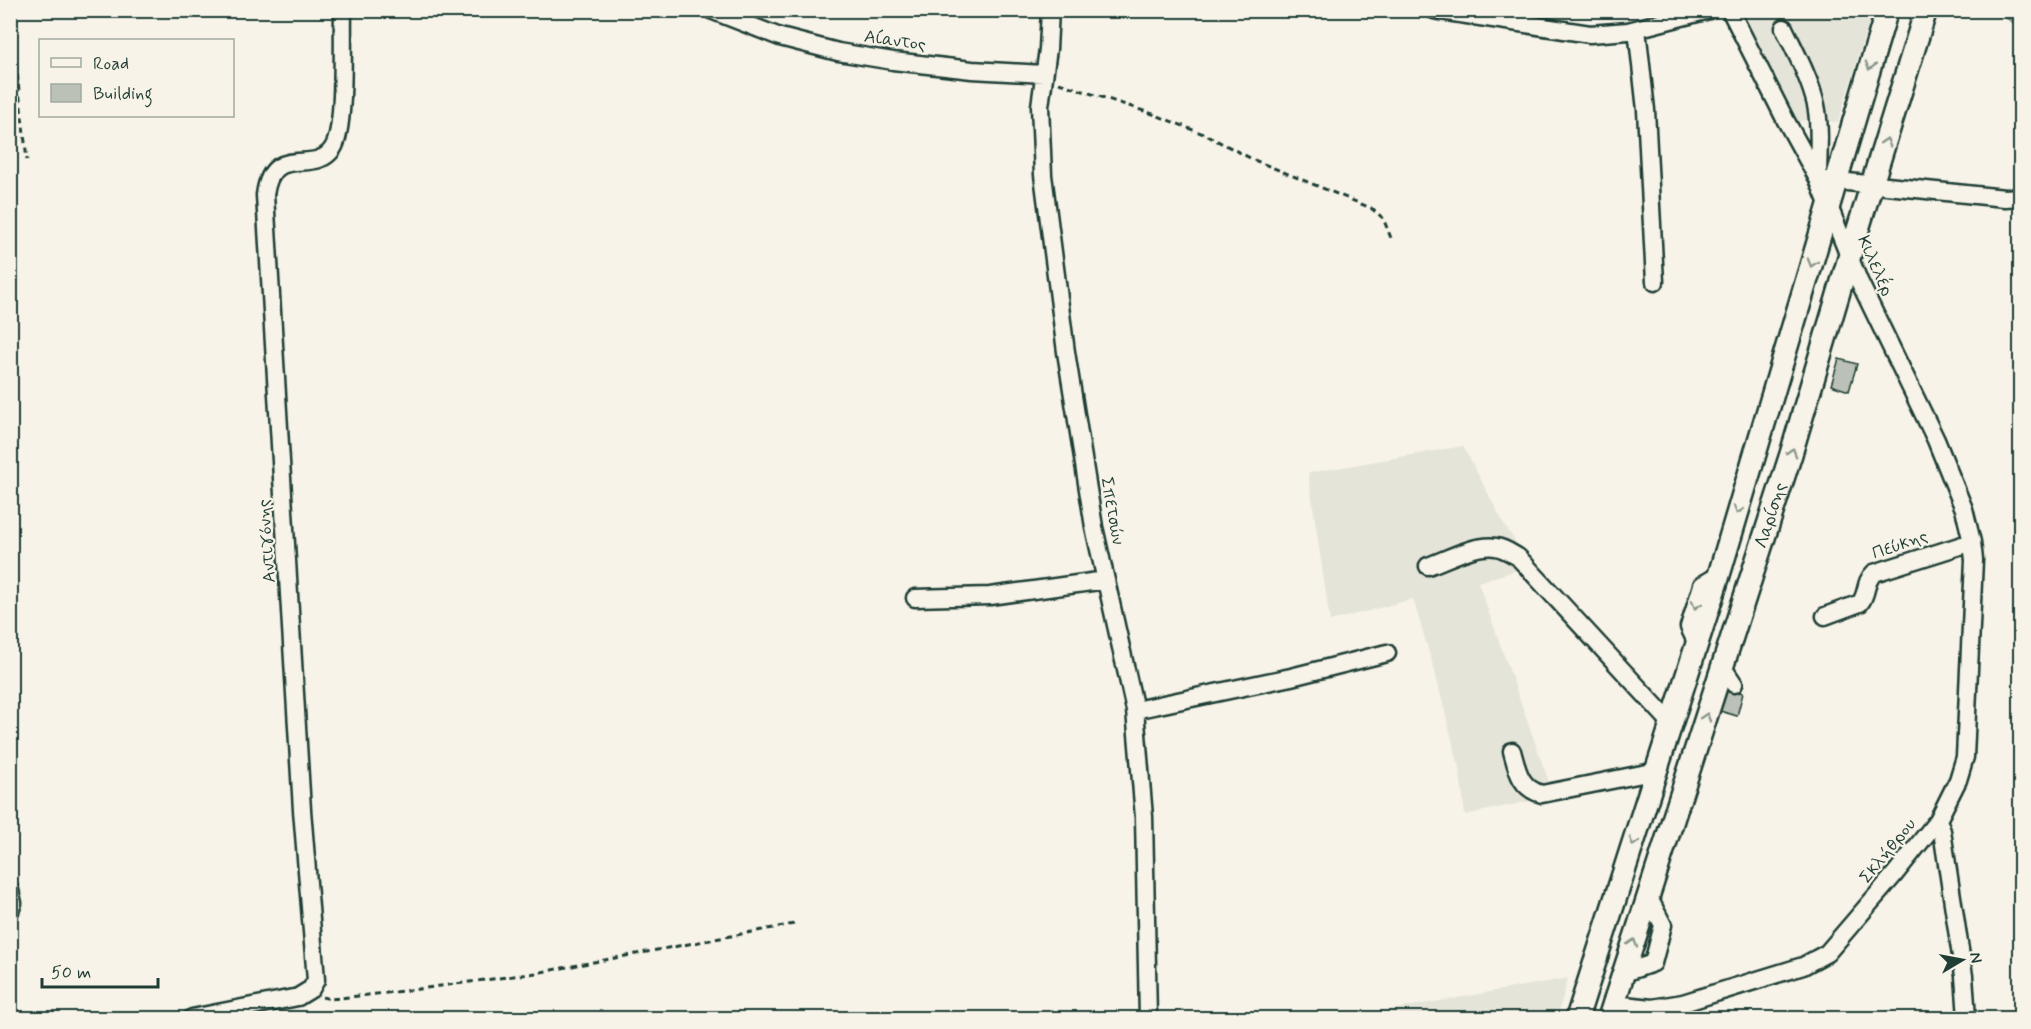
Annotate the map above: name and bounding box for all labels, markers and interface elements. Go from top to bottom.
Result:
street label: Αίαντος [862,25,928,57]
legend [39,39,234,117]
text: Road [93,52,129,76]
one-way arrow [1865,60,1877,71]
text: Building [93,82,153,108]
one-way arrow [1878,137,1891,148]
street label: Κιλελέρ [1851,232,1900,300]
one-way arrow [1807,257,1819,268]
one-way arrow [1784,447,1797,458]
street label: Σπετσών [1094,475,1130,547]
street label: Λαρίσης [1749,480,1793,551]
street label: Αντιγόνης [252,498,282,584]
one-way arrow [1733,504,1745,515]
street label: Πεύκης [1869,524,1931,566]
one-way arrow [1691,599,1703,610]
one-way arrow [1699,712,1711,723]
street label: Σκλήθρου [1854,813,1922,889]
one-way arrow [1629,836,1641,847]
north arrow [1932,930,1992,990]
one-way arrow [1626,938,1639,949]
scale bar [42,951,158,989]
text: N [1964,951,1987,965]
text: 50 m [51,961,91,985]

